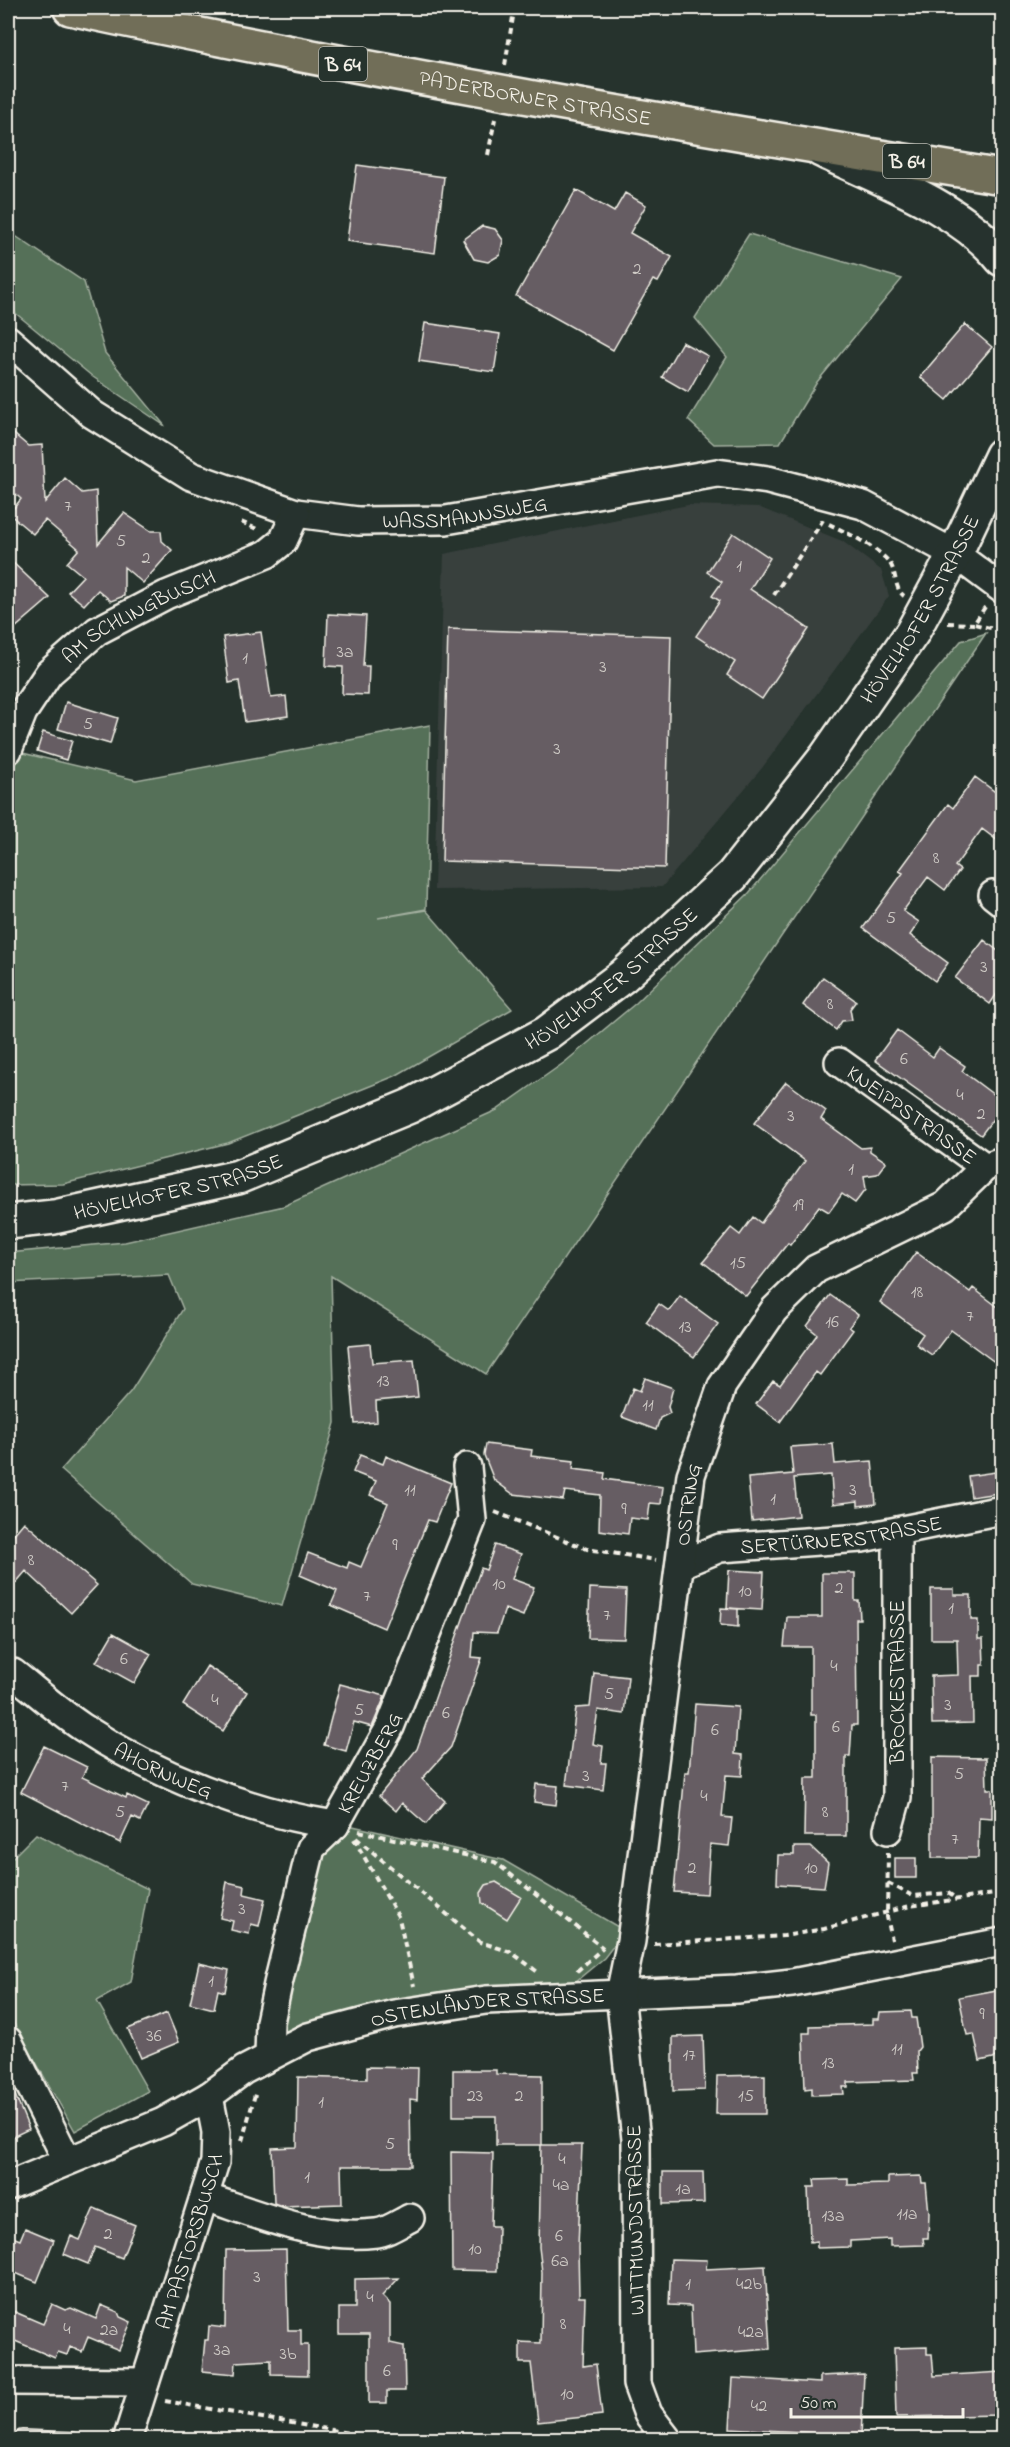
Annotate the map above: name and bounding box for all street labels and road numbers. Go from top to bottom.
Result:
road number: B 64 [319,47,367,81]
street label: PADERBORNER STRASSE [416,64,654,135]
road number: B 64 [883,144,931,178]
street label: WASSMANNSWEG [382,490,550,538]
street label: HÖVELHOFER STRASSE [854,510,988,711]
street label: AM SCHLINGBUSCH [56,563,221,672]
street label: HÖVELHOFER STRASSE [520,901,706,1059]
street label: KNEIPPSTRASSE [840,1059,982,1173]
street label: HÖVELHOFER STRASSE [71,1147,288,1229]
street label: OSTRING [669,1459,711,1548]
street label: SERTÜRNERSTRASSE [739,1509,945,1564]
street label: BROCKESTRASSE [884,1600,914,1765]
street label: KREUZBERG [331,1709,411,1820]
street label: AHORNWEG [107,1736,216,1808]
street label: OSTENLÄNDER STRASSE [367,1982,605,2037]
street label: WITTMUNDSTRASSE [620,2124,654,2316]
street label: AM PASTORSBUSCH [150,2154,232,2334]

